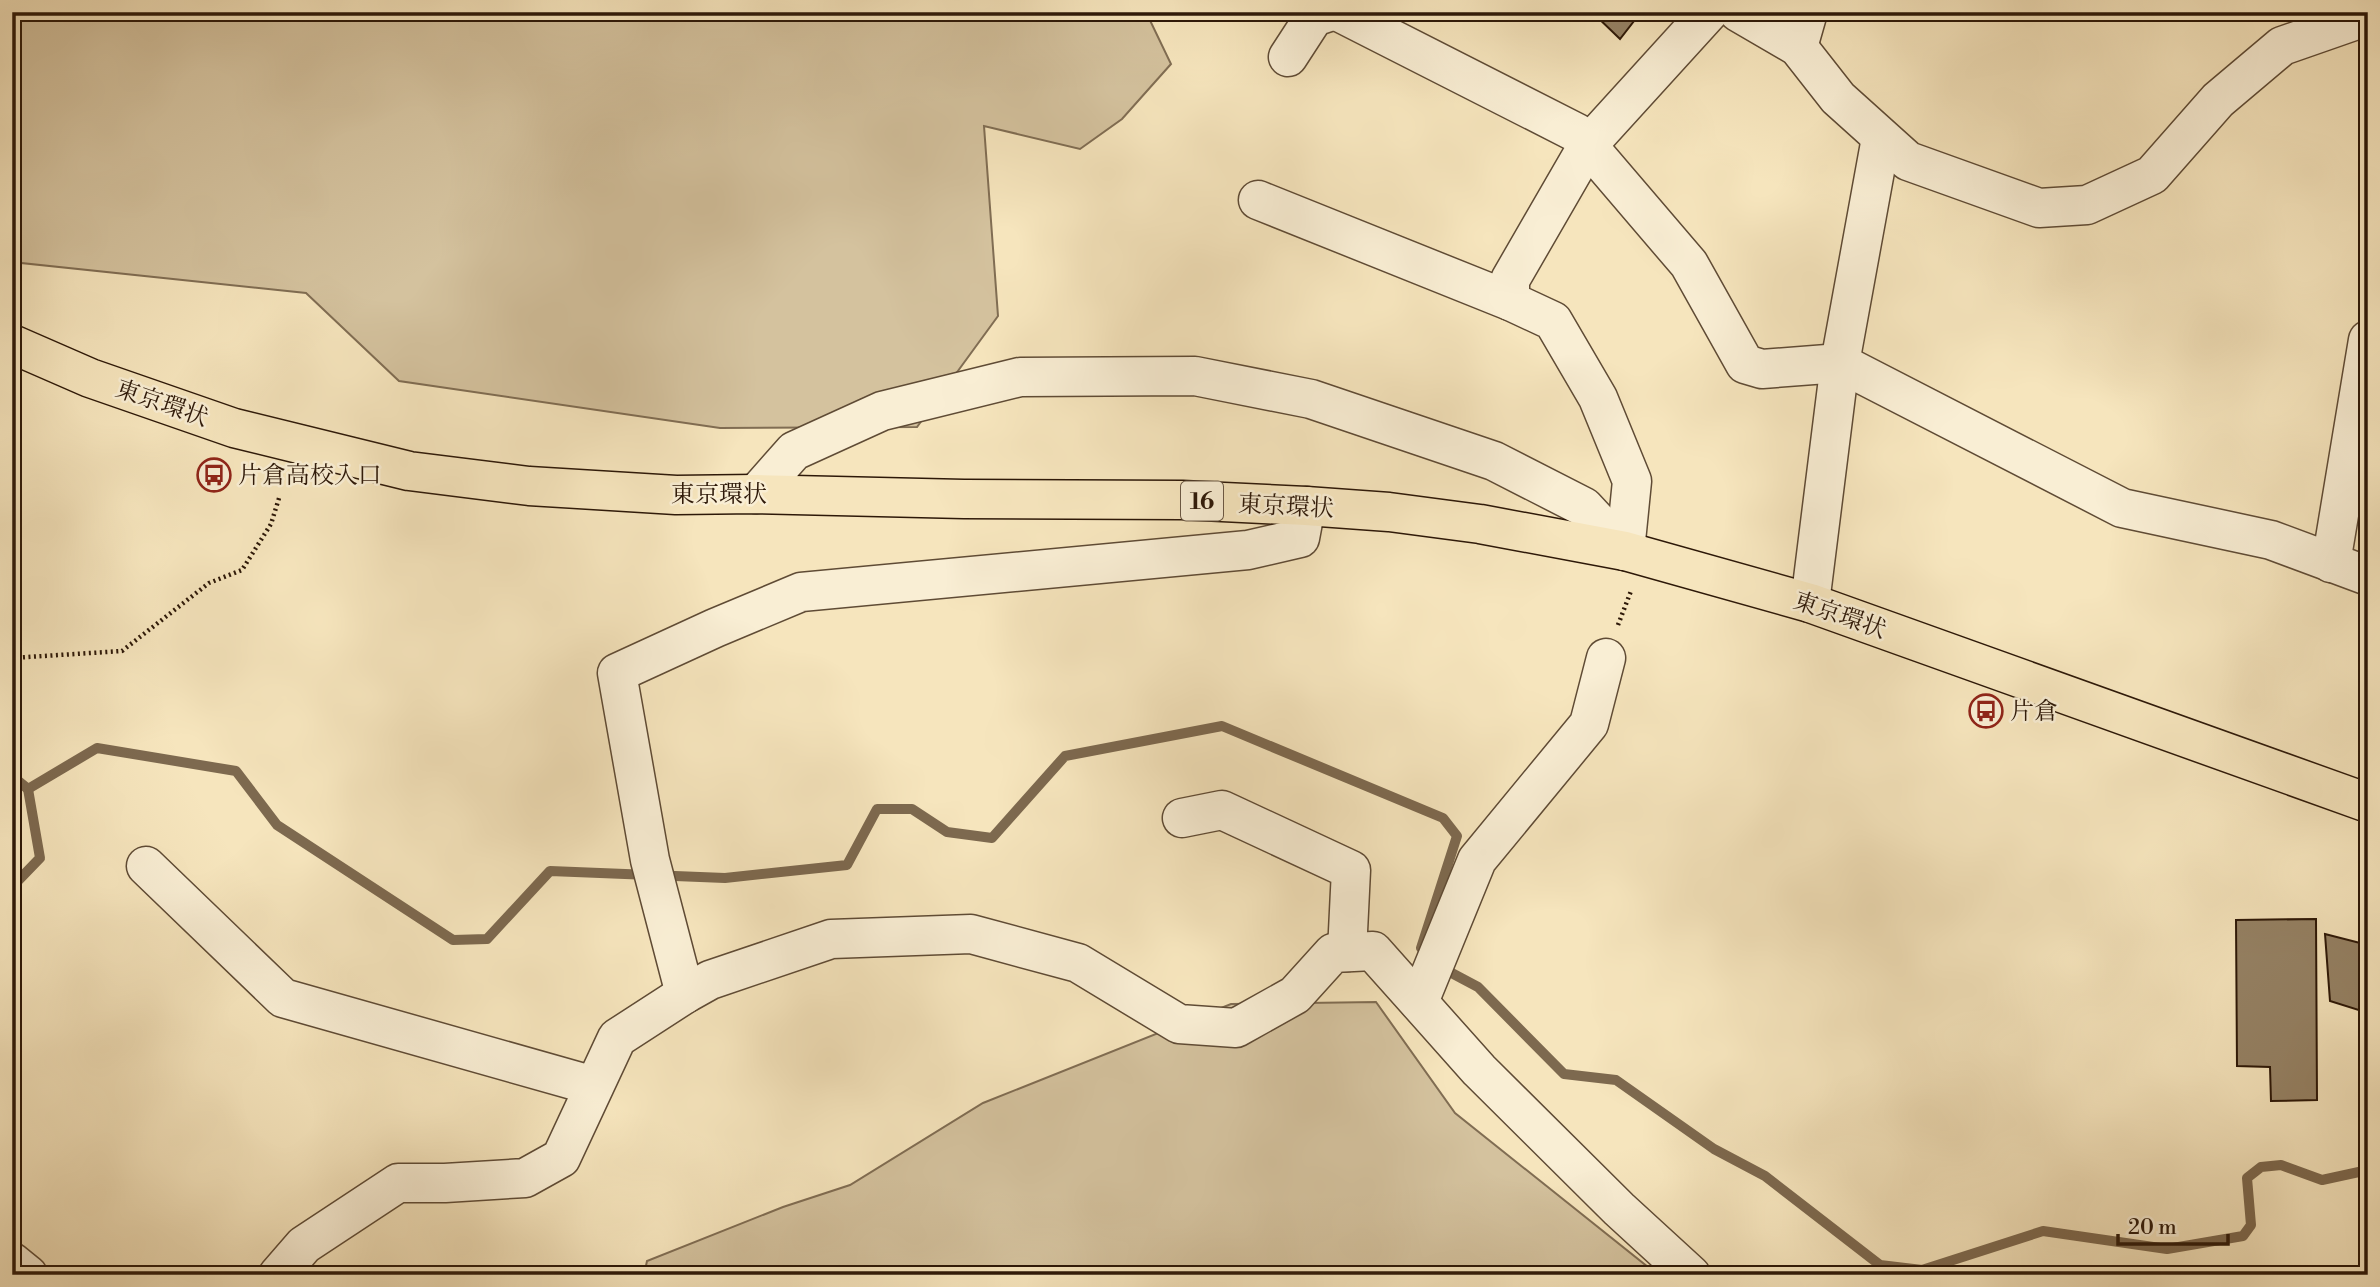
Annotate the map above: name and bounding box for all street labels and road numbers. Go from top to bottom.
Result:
street label: 東京環状 [111,374,212,434]
street label: 東京環状 [671,480,767,510]
road number: 16 [1181,481,1223,520]
street label: 東京環状 [1237,490,1335,524]
street label: 東京環状 [1789,586,1890,646]

